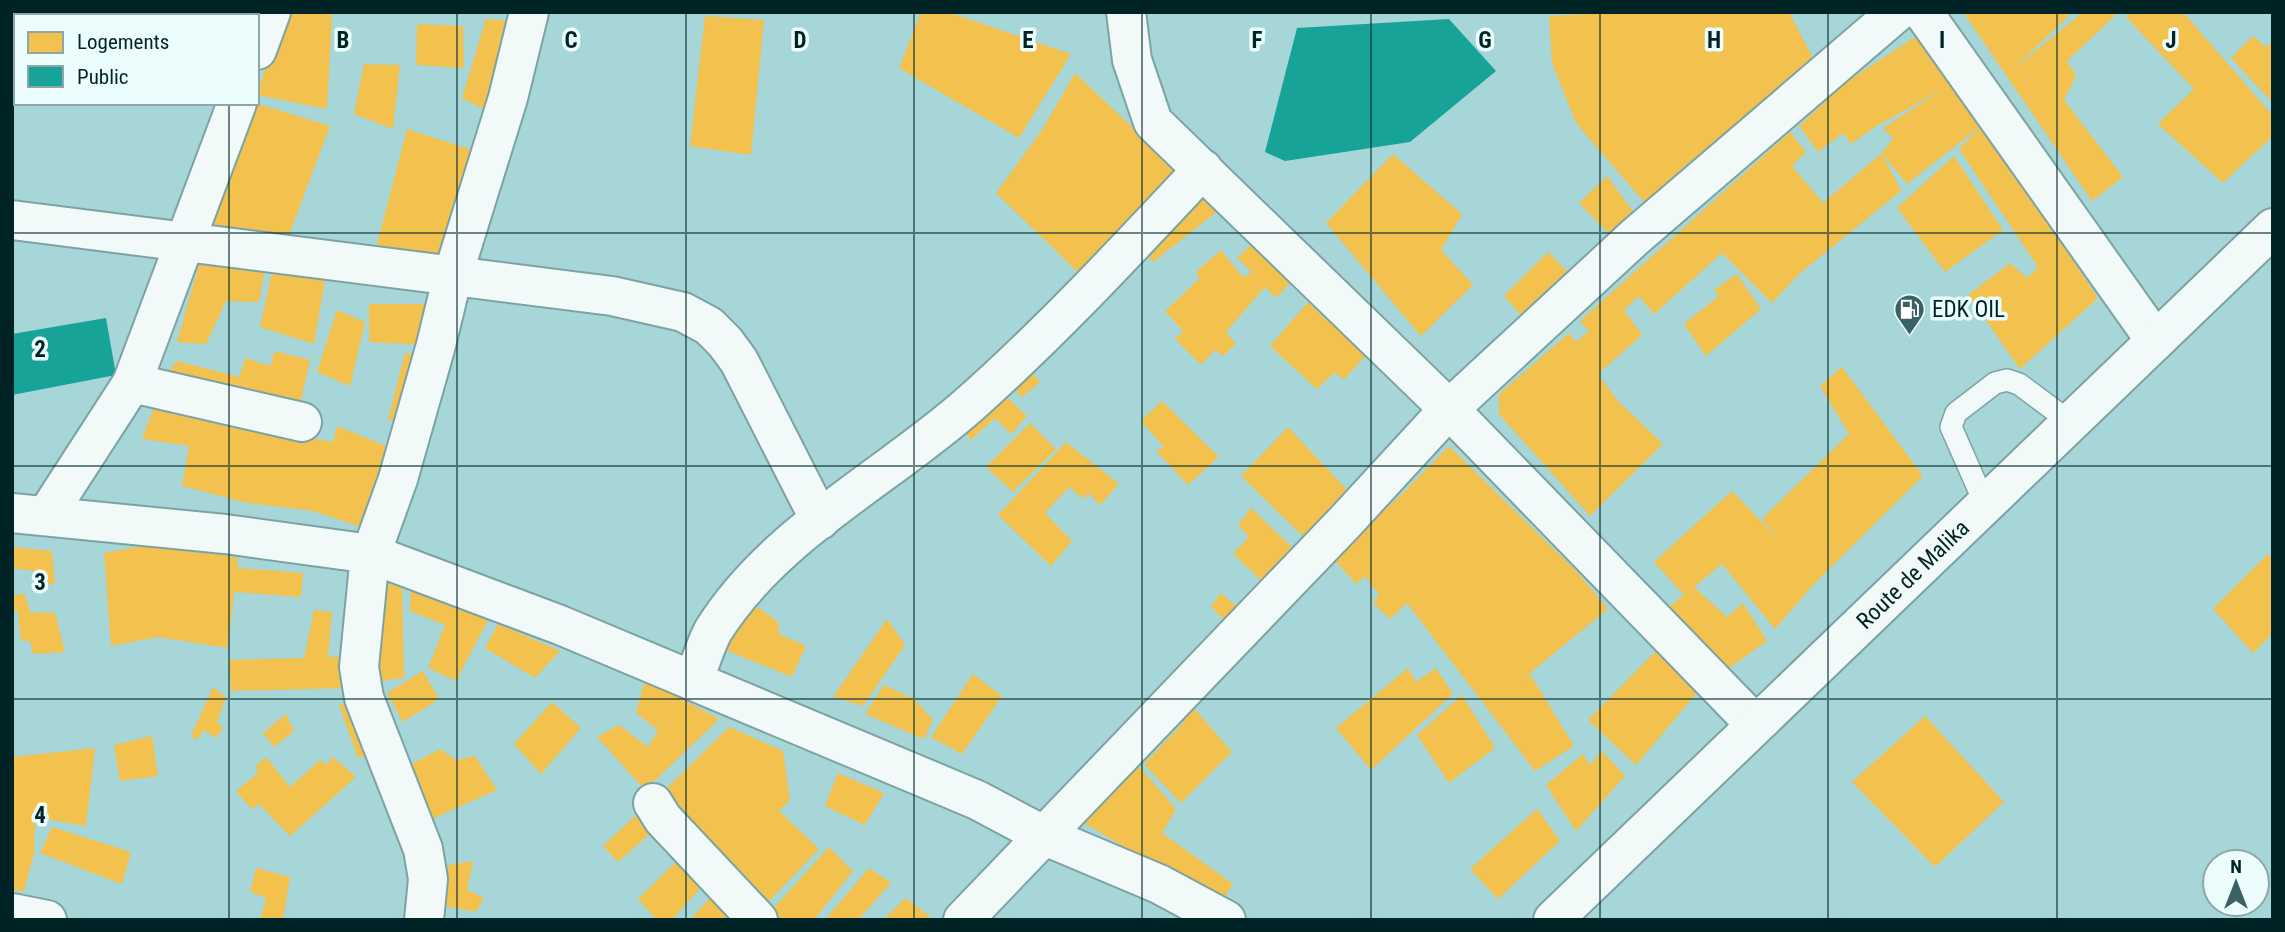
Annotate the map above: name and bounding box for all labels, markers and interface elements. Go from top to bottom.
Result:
legend [14,14,259,105]
text: B [337,27,349,54]
text: C [564,27,578,54]
text: D [794,27,807,54]
text: E [1022,27,1034,54]
text: F [1252,27,1263,54]
text: G [1478,27,1492,54]
text: H [1707,27,1721,54]
text: I [1939,27,1945,54]
text: J [2165,27,2177,54]
text: Logements [77,30,169,54]
text: Public [77,65,129,89]
fuel station icon: EDK OIL [1892,292,1926,336]
place label: EDK OIL [1932,296,2005,323]
text: 2 [34,336,46,363]
street label: Route de Malika [1851,514,1975,635]
text: 3 [34,569,46,596]
text: 4 [34,802,46,829]
north arrow [2201,848,2271,918]
text: N [2230,855,2242,878]

